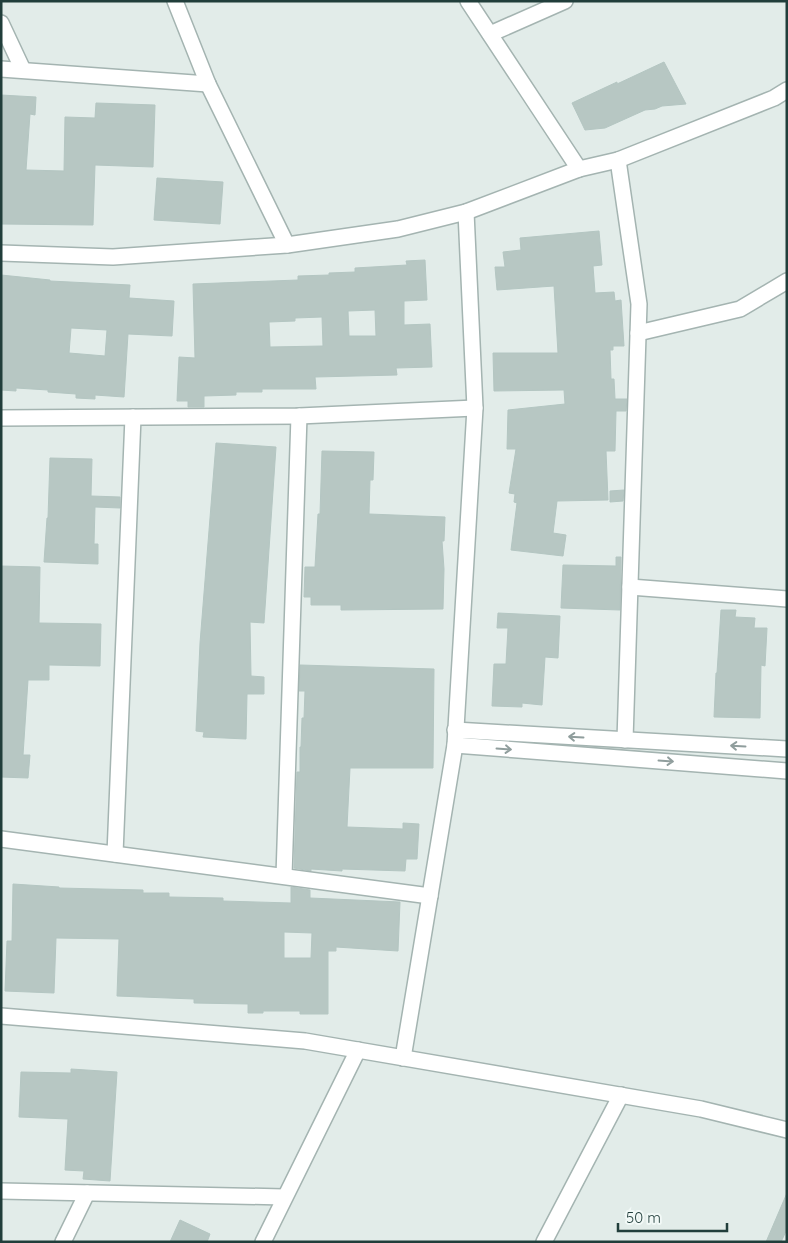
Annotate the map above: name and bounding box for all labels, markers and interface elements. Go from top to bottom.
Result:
one-way arrow [568,732,584,741]
one-way arrow [730,742,746,751]
one-way arrow [495,744,511,754]
one-way arrow [657,757,673,766]
scale bar [618,1200,727,1232]
text: 50 m [626,1208,661,1227]

